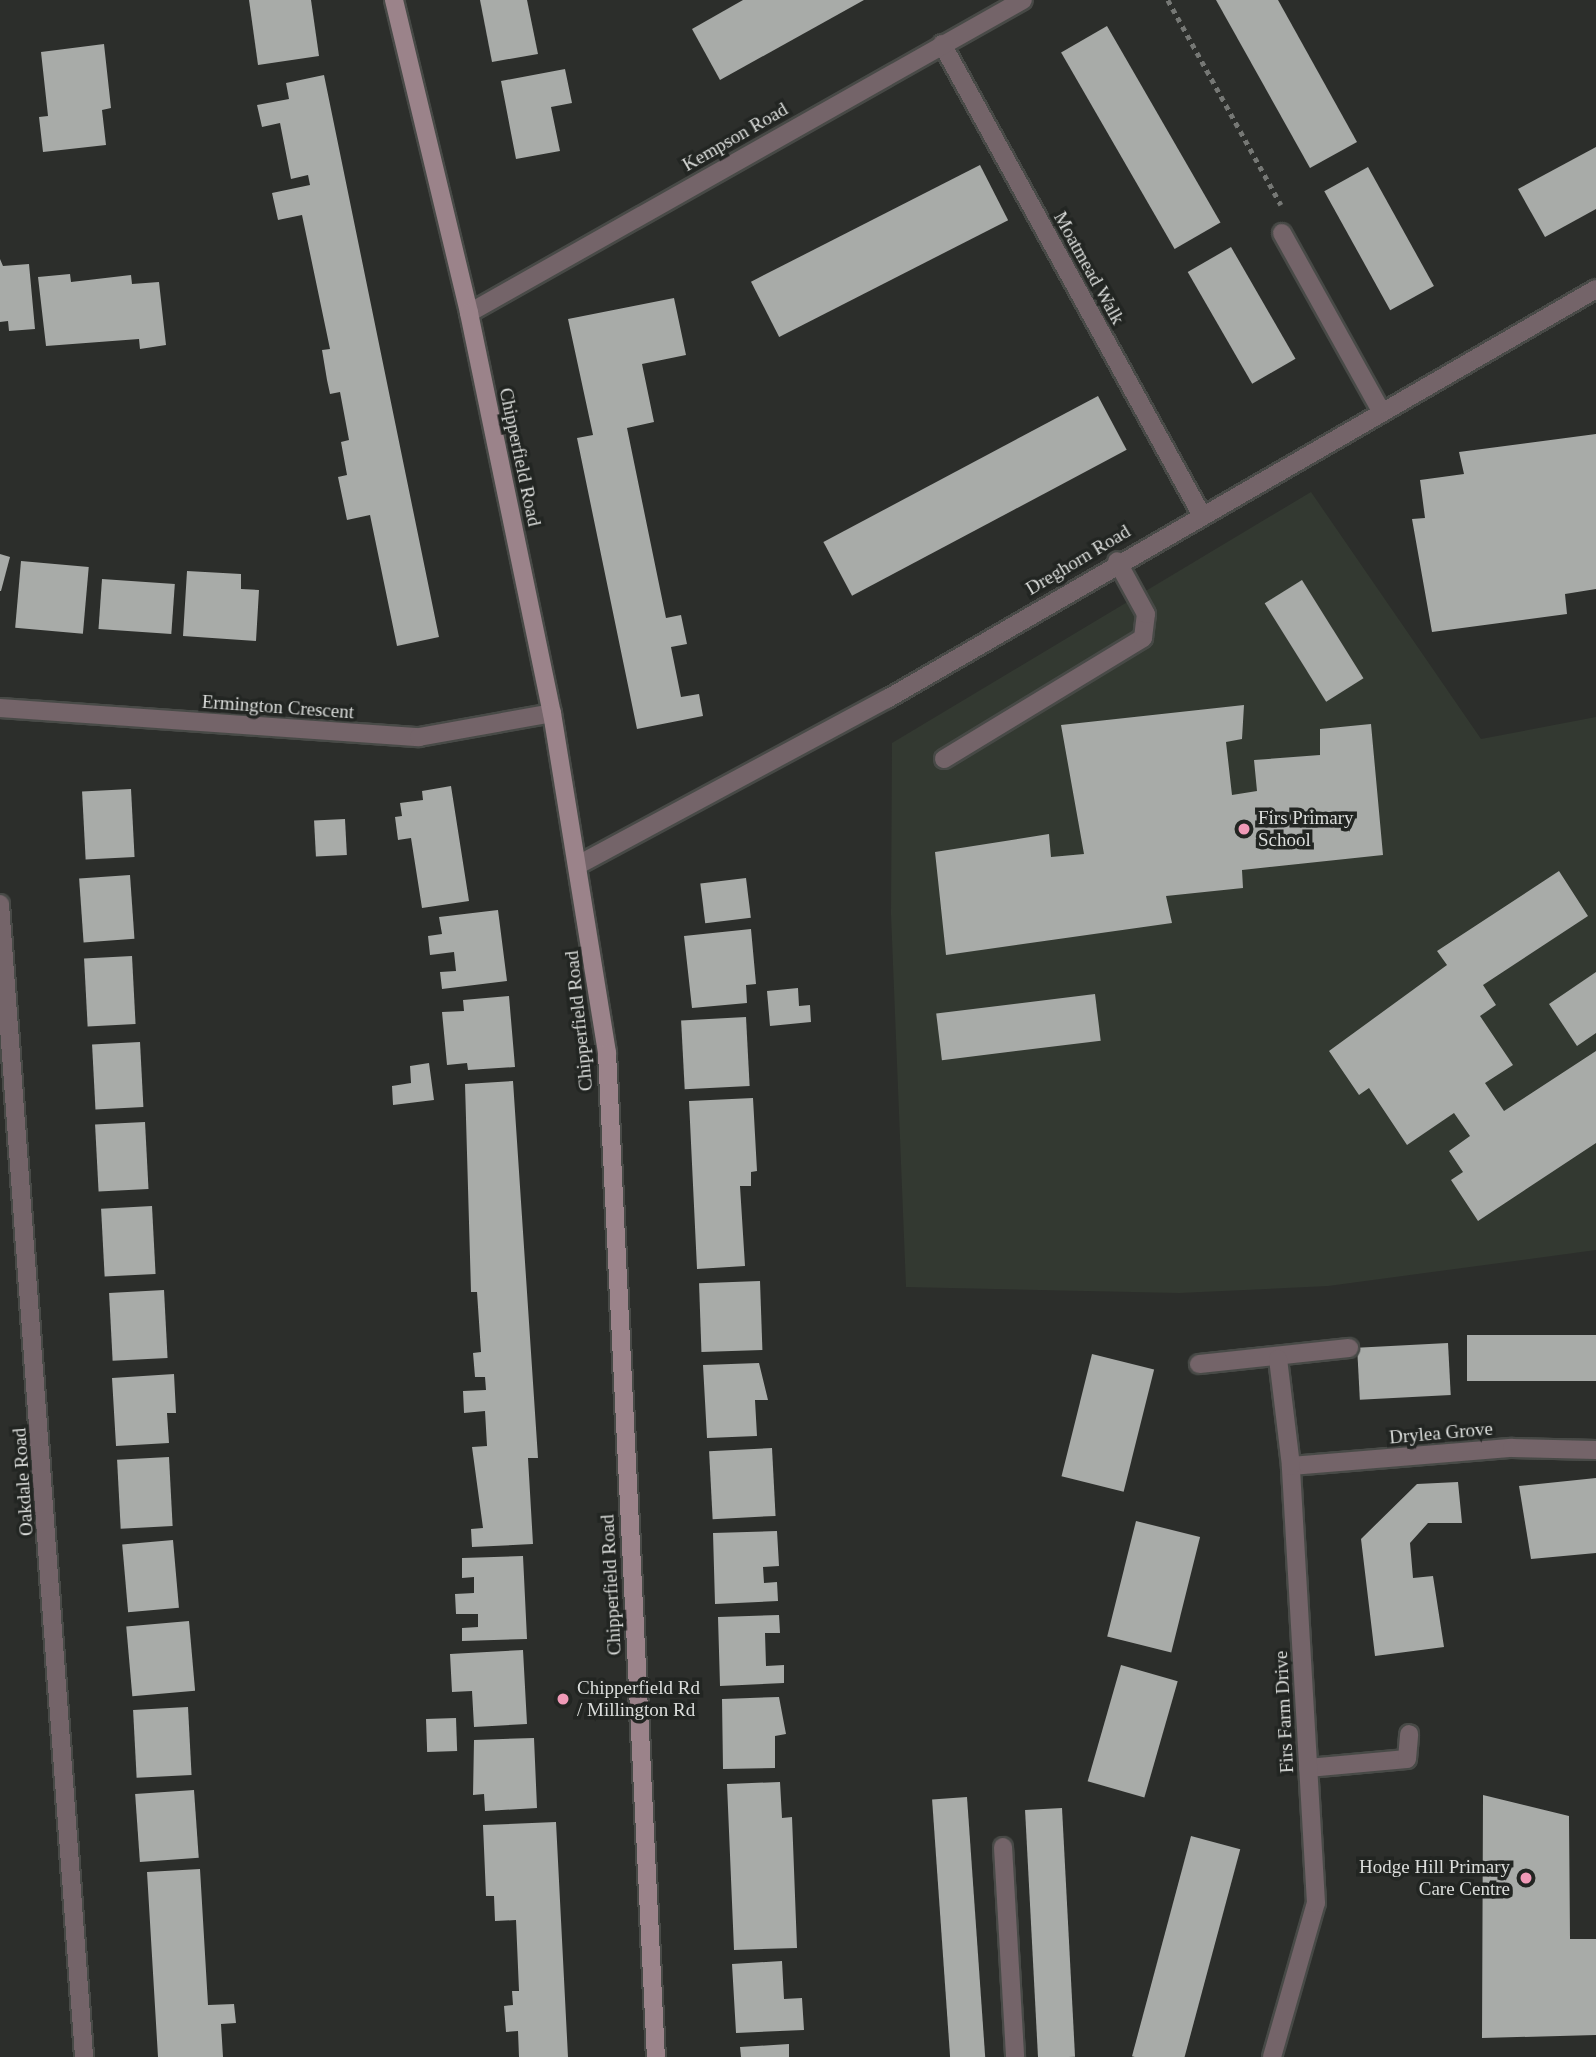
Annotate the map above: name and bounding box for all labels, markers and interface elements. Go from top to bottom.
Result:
street label: Kempson Road [678,98,792,176]
street label: Moatmead Walk [1049,208,1129,328]
street label: Chipperfield Road [494,386,546,528]
street label: Dreghorn Road [1022,520,1134,600]
street label: Ermington Crescent [201,690,355,724]
place label: Firs Primary School [1258,807,1354,851]
marker: Firs Primary School [1236,821,1252,837]
street label: Chipperfield Road [560,950,598,1092]
street label: Drylea Grove [1388,1417,1494,1449]
street label: Oakdale Road [8,1427,38,1537]
street label: Chipperfield Road [596,1514,626,1656]
street label: Firs Farm Drive [1269,1650,1299,1774]
place label: Chipperfield Rd / Millington Rd [577,1677,700,1721]
marker: Chipperfield Rd / Millington Rd [555,1691,571,1707]
place label: Hodge Hill Primary Care Centre [1359,1856,1510,1900]
marker: Hodge Hill Primary Care Centre [1516,1868,1536,1888]

